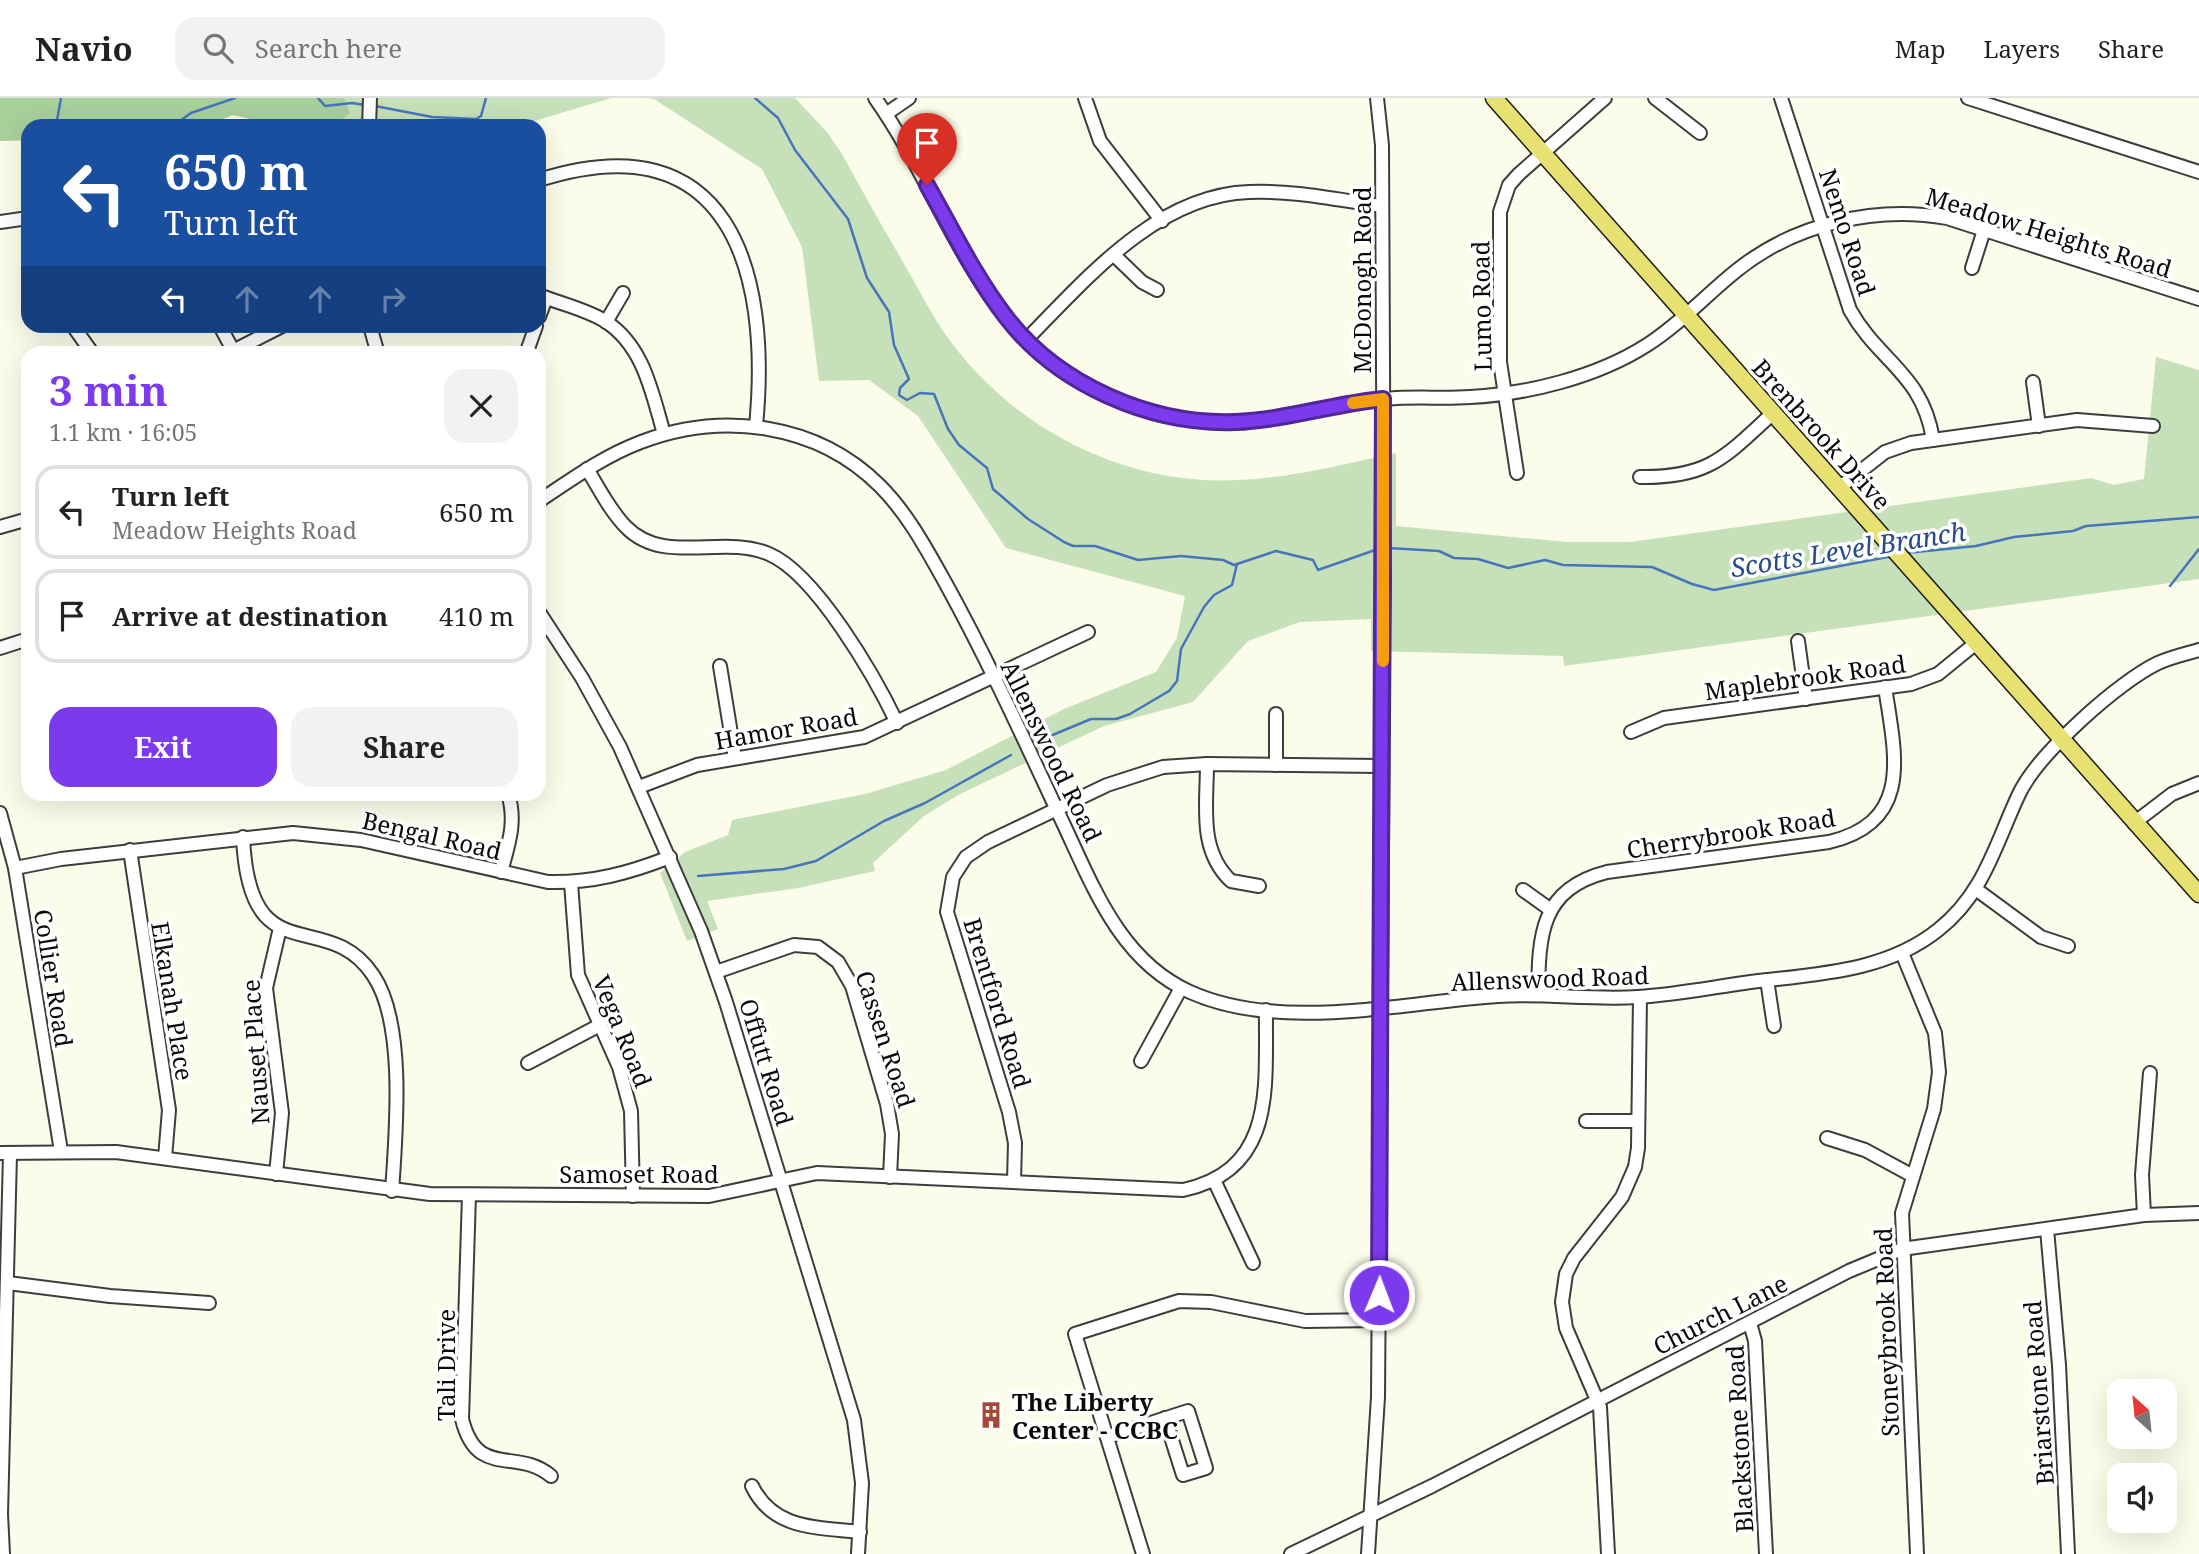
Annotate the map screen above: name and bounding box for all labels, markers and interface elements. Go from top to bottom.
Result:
search box [175,17,665,80]
text: Navio [35,26,133,71]
icon: search [199,29,237,67]
text: Search here [255,30,402,66]
text: Map [1895,32,1946,65]
text: Layers [1984,32,2060,65]
text: Share [2098,32,2164,65]
pin [897,113,957,185]
icon: arrive [908,124,946,162]
text: 650 m [164,138,308,204]
icon: left [49,147,140,238]
street label: Nemo Road [1812,164,1884,300]
street label: Meadow Heights Road [1922,179,2176,285]
street label: McDonogh Road [1345,186,1378,374]
text: Turn left [164,201,298,244]
street label: Lumo Road [1463,240,1499,372]
icon: left [155,280,193,318]
icon: ahead [228,280,266,318]
icon: ahead [301,280,339,318]
icon: right [374,280,412,318]
street label: Brenbrook Drive [1745,351,1899,517]
text: 3 min [49,361,168,418]
button: close [444,369,518,443]
text: 1.1 km · 16:05 [49,416,197,448]
text: Turn left [112,478,229,514]
icon: left [53,493,91,531]
text: 650 m [439,494,514,530]
water label: Scotts Level Branch [1728,513,1969,585]
text: Meadow Heights Road [112,514,357,546]
icon: arrive [53,597,91,635]
text: Arrive at destination [112,598,388,634]
text: 410 m [439,598,514,634]
street label: Maplebrook Road [1702,647,1908,707]
street label: Allenswood Road [994,655,1110,848]
street label: Hamor Road [712,699,860,757]
button: Exit [49,707,277,787]
button: Share [291,707,518,787]
street label: Cherrybrook Road [1624,800,1838,866]
street label: Bengal Road [359,803,505,867]
street label: Collier Road [27,907,81,1050]
street label: Brentford Road [956,914,1040,1093]
street label: Elkanah Place [144,919,202,1083]
street label: Allenswood Road [1450,958,1650,998]
street label: Cassen Road [848,966,924,1112]
street label: Vega Road [586,970,661,1092]
street label: Nauset Place [233,978,277,1126]
street label: Offutt Road [732,995,802,1130]
street label: Samoset Road [559,1157,719,1190]
street label: Stoneybrook Road [1866,1227,1906,1437]
position arrow [1342,1258,1416,1332]
street label: Church Lane [1647,1266,1793,1362]
street label: Briarstone Road [2015,1299,2061,1486]
street label: Tali Drive [429,1309,462,1421]
street label: Blackstone Road [1718,1344,1760,1534]
north arrow [2107,1379,2177,1449]
map controls [2107,1379,2177,1533]
place label: The Liberty Center - CCBC [1012,1385,1178,1446]
building icon: The Liberty Center - CCBC [976,1400,1006,1430]
button: sound [2107,1463,2177,1533]

